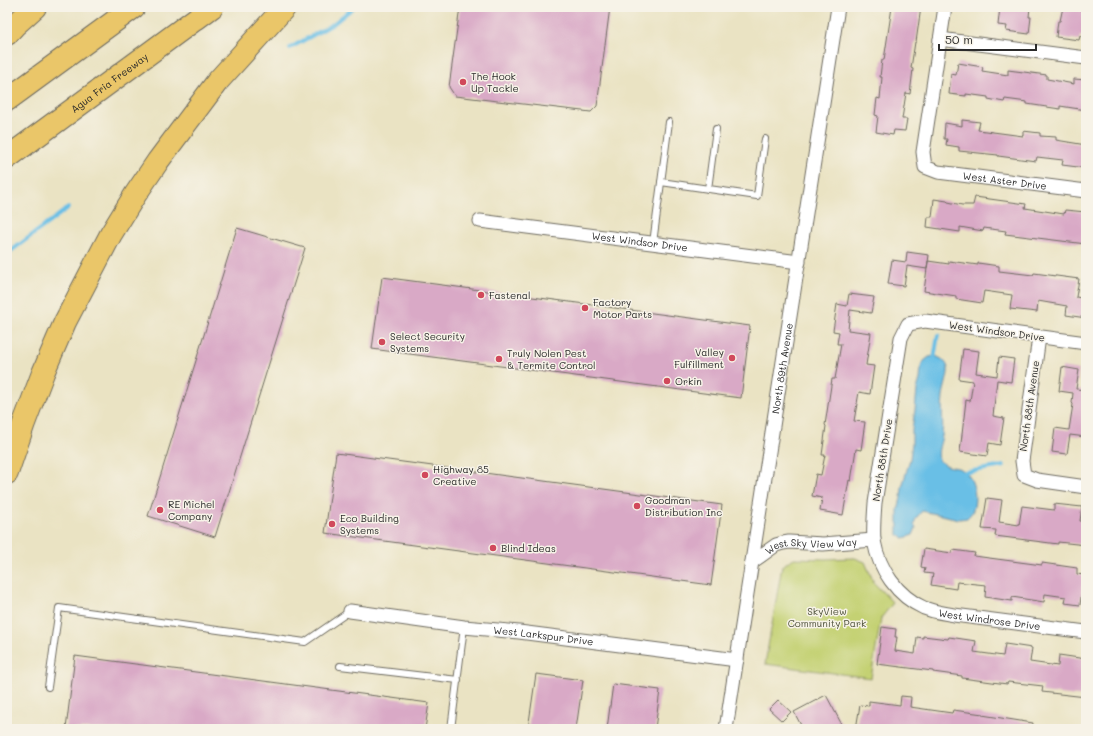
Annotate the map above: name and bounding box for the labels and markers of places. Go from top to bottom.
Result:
place label: The Hook Up Tackle [471,69,519,95]
marker: The Hook Up Tackle [458,77,468,87]
place label: Fastenal [489,288,531,302]
marker: Fastenal [476,290,486,300]
place label: Factory Motor Parts [593,295,652,321]
marker: Factory Motor Parts [580,303,590,313]
place label: Select Security Systems [390,329,465,355]
marker: Select Security Systems [377,337,387,347]
place label: Valley Fulfillment [674,345,724,371]
place label: Truly Nolen Pest & Termite Control [507,346,596,372]
marker: Valley Fulfillment [727,353,737,363]
marker: Truly Nolen Pest & Termite Control [494,354,504,364]
place label: Orkin [675,374,702,388]
marker: Orkin [662,376,672,386]
place label: Highway 85 Creative [433,462,489,488]
marker: Highway 85 Creative [420,470,430,480]
place label: Goodman Distribution Inc [645,493,722,519]
place label: RE Michel Company [168,497,215,523]
marker: Goodman Distribution Inc [632,501,642,511]
marker: RE Michel Company [155,505,165,515]
place label: Eco Building Systems [340,511,399,537]
marker: Eco Building Systems [327,519,337,529]
place label: Blind Ideas [501,541,556,555]
marker: Blind Ideas [488,543,498,553]

